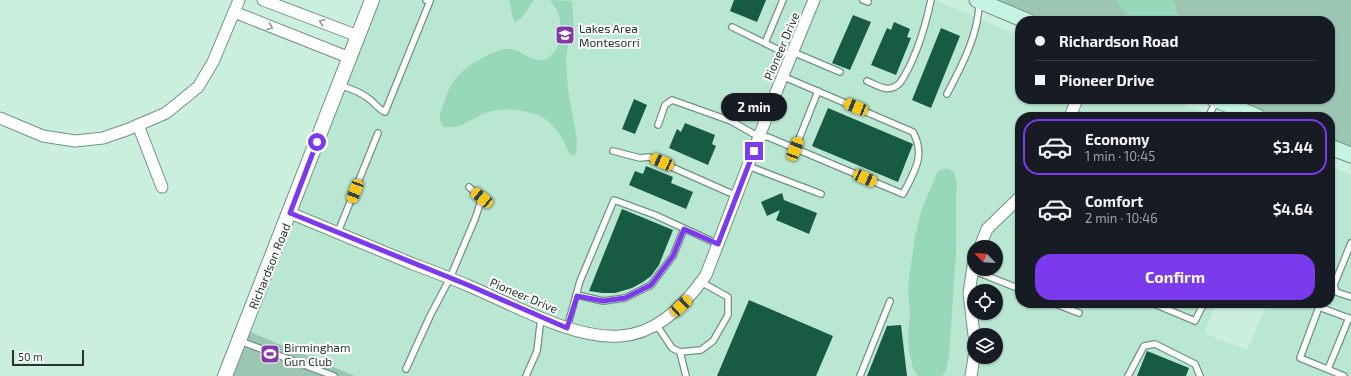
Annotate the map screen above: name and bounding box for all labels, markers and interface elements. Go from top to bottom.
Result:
street label: Pioneer Drive [760,10,802,82]
one-way arrow [318,19,325,27]
place label: Lakes Area Montesorri [579,21,640,49]
one-way arrow [266,22,274,30]
school or university icon: Lakes Area Montesorri [554,24,576,46]
text: Richardson Road [1059,32,1178,50]
text: Pioneer Drive [1059,71,1154,89]
callout: 2 min [721,93,787,121]
car [843,97,869,117]
text: 2 min [737,99,771,115]
icon: car [1037,129,1073,165]
text: Economy [1085,130,1150,148]
route start [308,133,326,151]
car [785,136,805,162]
text: $3.44 [1273,138,1313,156]
route end [745,142,763,160]
text: 1 min · 10:45 [1085,148,1155,164]
car [649,152,675,172]
car [852,168,878,188]
car [345,178,365,204]
car [469,186,495,210]
icon: car [1037,191,1073,227]
text: Comfort [1085,192,1143,210]
text: $4.64 [1273,200,1313,218]
text: 2 min · 10:46 [1085,210,1158,226]
street label: Richardson Road [245,221,293,311]
north arrow [967,240,1003,276]
map controls [967,240,1003,364]
button: Confirm [1035,254,1315,300]
street label: Pioneer Drive [488,274,560,316]
button: locate [967,284,1003,320]
car [668,293,694,319]
button: layers [967,328,1003,364]
place label: Birmingham Gun Club [284,340,350,368]
sports icon: Birmingham Gun Club [259,343,281,365]
scale bar [12,348,84,367]
text: 50 m [18,350,43,363]

